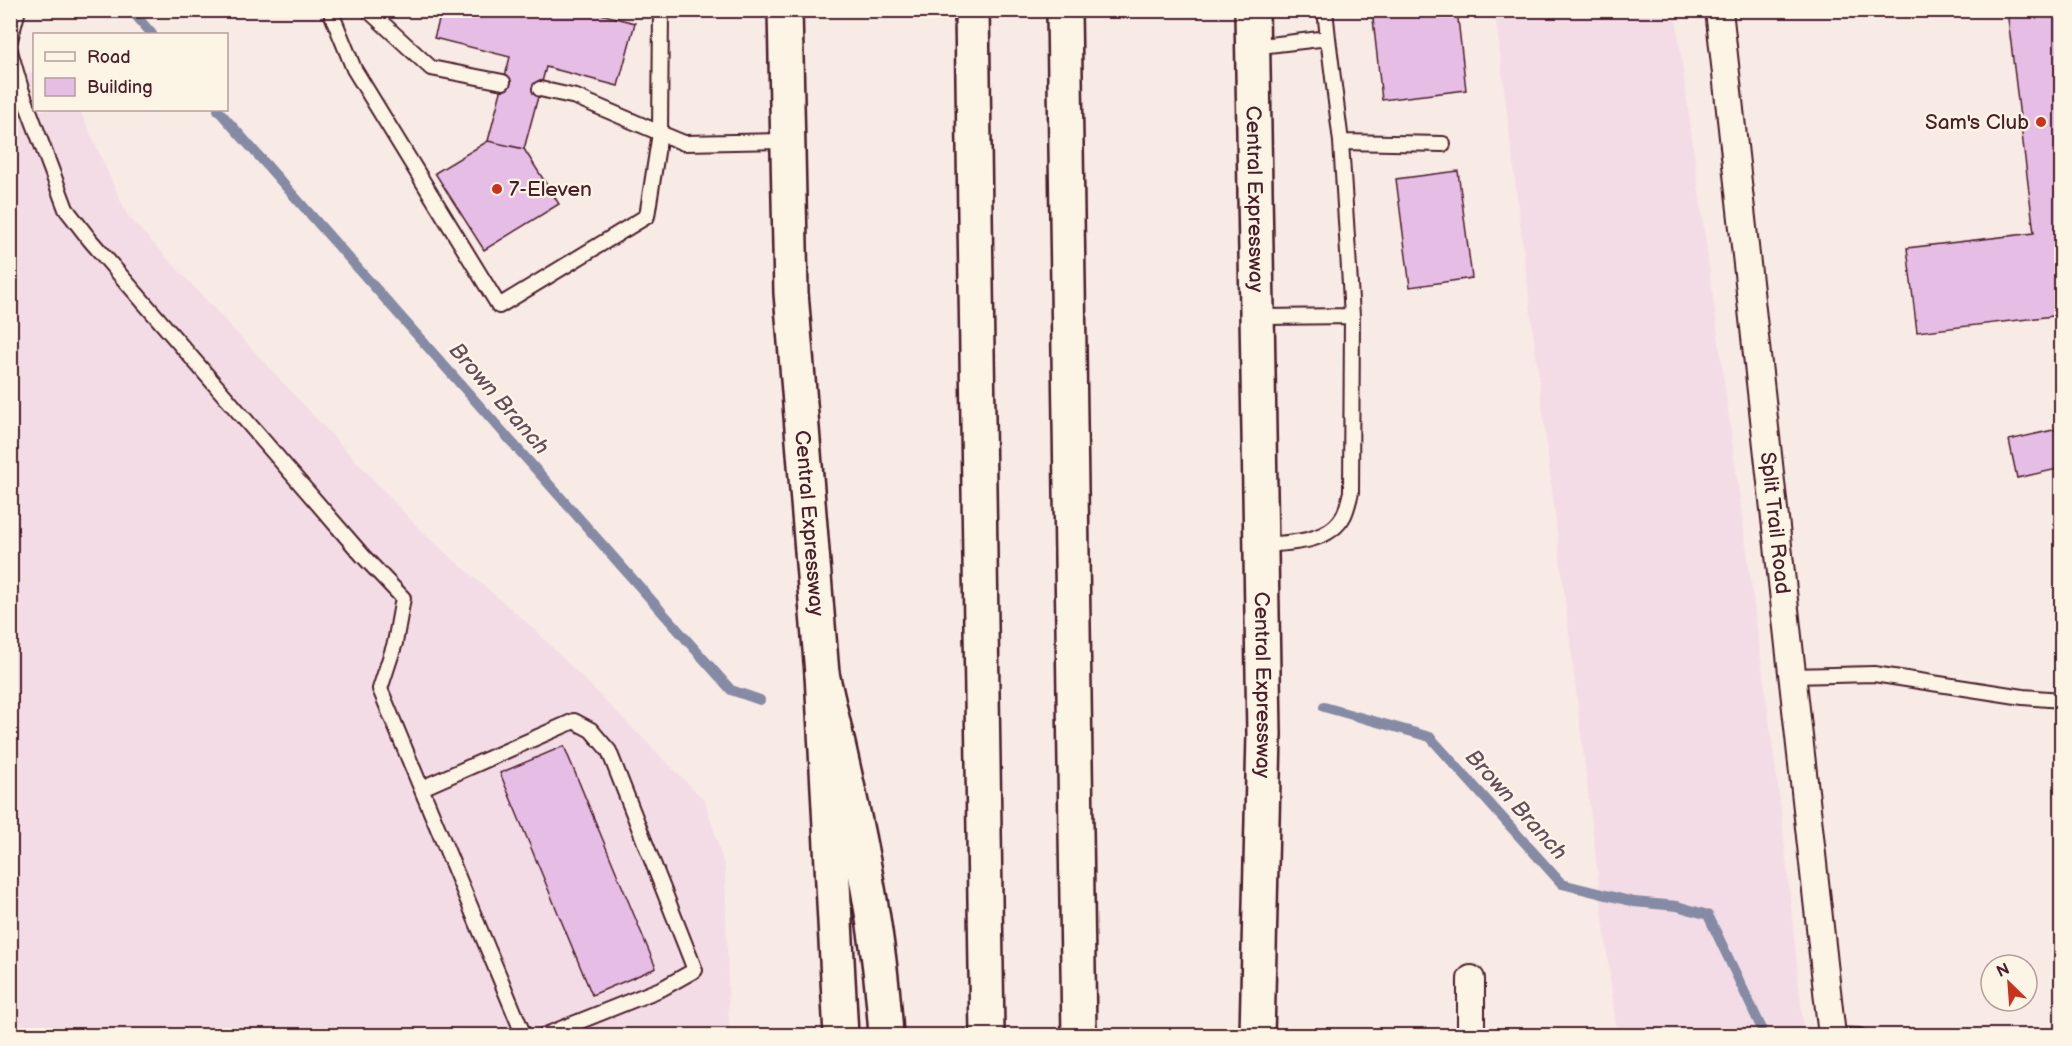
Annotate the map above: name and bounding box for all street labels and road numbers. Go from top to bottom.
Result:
street label: Central Expressway [1241,105,1269,293]
street label: Central Expressway [789,429,829,618]
street label: Split Trail Road [1755,451,1795,595]
street label: Central Expressway [1249,591,1276,779]

